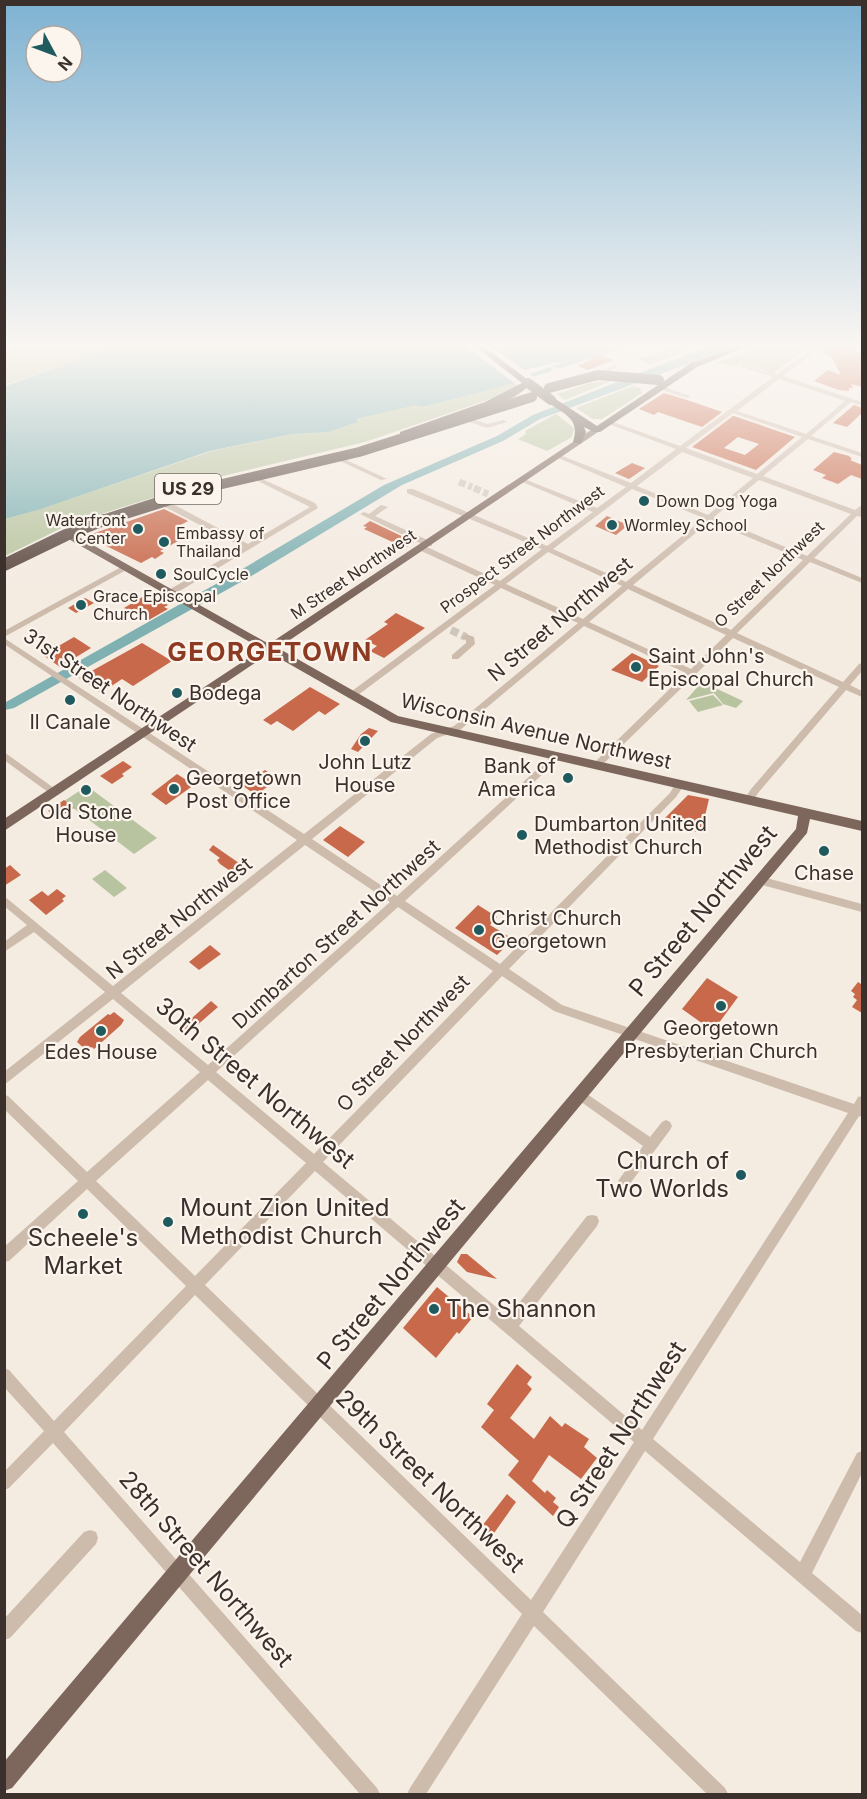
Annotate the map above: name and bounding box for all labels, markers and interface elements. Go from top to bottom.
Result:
north arrow [24,24,84,84]
text: N [54,53,77,75]
road number: US 29 [155,474,221,504]
street label: Prospect Street Northwest [436,481,608,617]
place label: Down Dog Yoga [656,491,777,511]
marker: Down Dog Yoga [637,494,651,508]
place label: Waterfront Center [45,510,126,548]
place label: Wormley School [624,515,747,535]
street label: O Street Northwest [710,517,828,631]
marker: Wormley School [605,518,619,532]
marker: Waterfront Center [131,522,145,536]
place label: Embassy of Thailand [176,523,265,561]
street label: M Street Northwest [286,525,420,623]
marker: Embassy of Thailand [157,535,171,549]
street label: N Street Northwest [483,551,637,686]
place label: SoulCycle [173,564,249,584]
marker: SoulCycle [154,567,168,581]
place label: Grace Episcopal Church [93,586,216,624]
marker: Grace Episcopal Church [74,598,88,612]
street label: 31st Street Northwest [19,623,201,757]
district label: GEORGETOWN [167,636,373,667]
place label: Saint John's Episcopal Church [648,644,814,691]
marker: Saint John's Episcopal Church [629,660,643,674]
place label: Bodega [189,681,261,705]
marker: Bodega [170,686,184,700]
street label: Wisconsin Avenue Northwest [398,688,674,774]
marker: Il Canale [63,693,77,707]
place label: Il Canale [29,710,111,734]
marker: John Lutz House [358,734,372,748]
place label: John Lutz House [318,750,412,797]
place label: Bank of America [477,754,557,801]
place label: Georgetown Post Office [186,766,302,813]
marker: Bank of America [561,771,575,785]
marker: Georgetown Post Office [167,782,181,796]
marker: Old Stone House [79,783,93,797]
place label: Old Stone House [40,800,132,847]
place label: Dumbarton United Methodist Church [534,812,707,859]
street label: P Street Northwest [623,819,783,1002]
marker: Dumbarton United Methodist Church [515,828,529,842]
street label: Dumbarton Street Northwest [227,834,445,1034]
marker: Chase [817,844,831,858]
street label: N Street Northwest [101,852,257,984]
place label: Chase [794,861,854,885]
place label: Christ Church Georgetown [491,906,622,953]
marker: Christ Church Georgetown [472,923,486,937]
street label: O Street Northwest [331,969,475,1116]
street label: 30th Street Northwest [150,991,361,1175]
marker: Georgetown Presbyterian Church [714,999,728,1013]
place label: Georgetown Presbyterian Church [624,1016,818,1063]
marker: Edes House [94,1024,108,1038]
place label: Edes House [44,1040,158,1064]
place label: Church of Two Worlds [595,1146,729,1203]
marker: Church of Two Worlds [734,1168,748,1182]
street label: P Street Northwest [311,1192,471,1375]
place label: Mount Zion United Methodist Church [180,1193,389,1250]
marker: Scheele's Market [76,1207,90,1221]
marker: Mount Zion United Methodist Church [161,1215,175,1229]
place label: Scheele's Market [28,1223,138,1280]
place label: The Shannon [446,1294,596,1323]
marker: The Shannon [427,1302,441,1316]
street label: Q Street Northwest [549,1336,692,1534]
street label: 29th Street Northwest [330,1383,531,1578]
street label: 28th Street Northwest [113,1465,300,1673]

